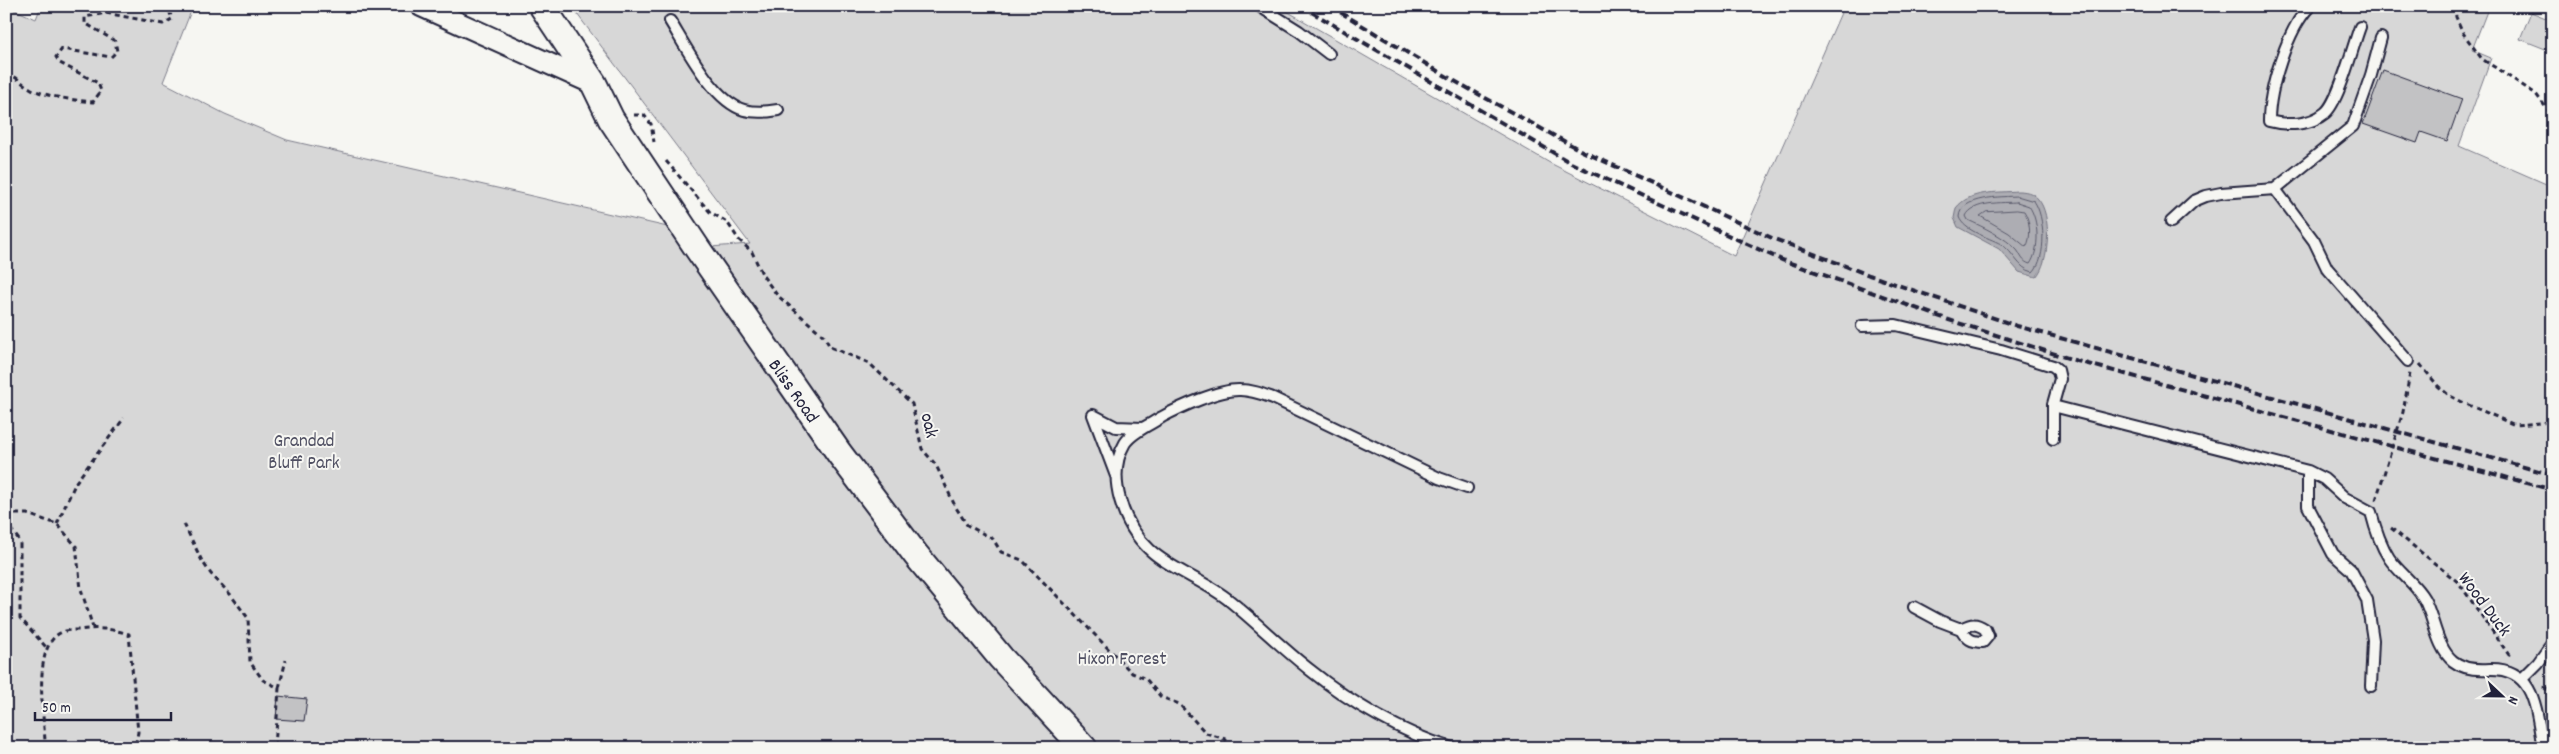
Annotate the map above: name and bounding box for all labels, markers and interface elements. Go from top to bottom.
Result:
street label: Bliss Road [760,354,824,430]
street label: oak [911,410,944,442]
park label: Grandad Bluff Park [268,429,340,478]
street label: Wood Duck [2450,567,2517,643]
park label: Hixon Forest [1077,647,1167,674]
north arrow [2476,672,2526,722]
scale bar [35,689,171,721]
text: N [2502,693,2523,707]
text: 50 m [42,698,71,720]

